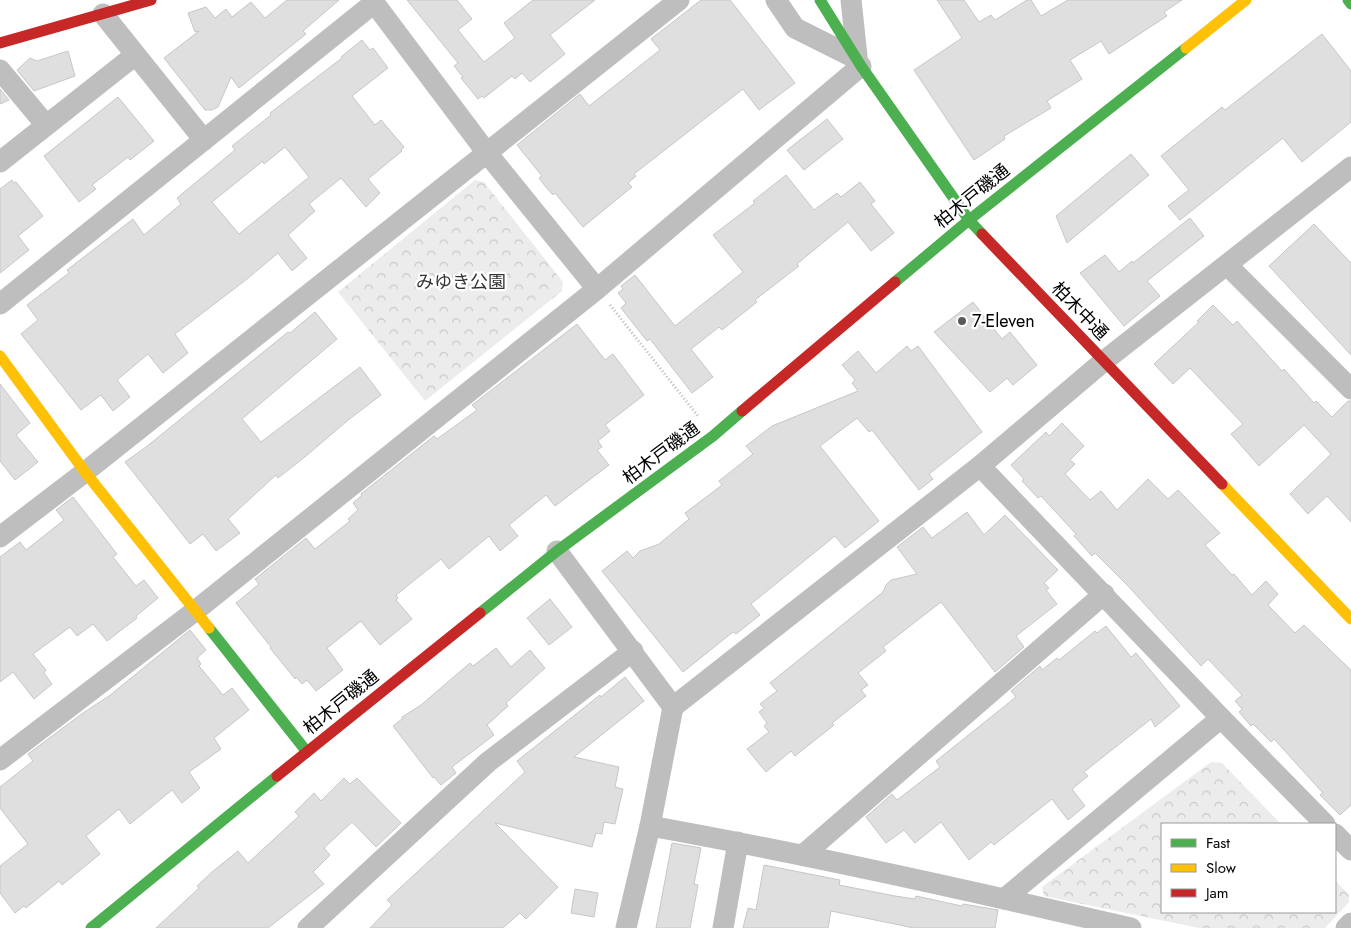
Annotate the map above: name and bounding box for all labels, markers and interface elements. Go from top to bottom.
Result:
street label: 柏木戸磯通 [929,158,1015,234]
park label: みゆき公園 [416,269,506,295]
street label: 柏木中通 [1046,276,1114,346]
place label: 7-Eleven [972,308,1035,334]
marker: 7-Eleven [956,315,968,327]
street label: 柏木戸磯通 [617,416,705,490]
street label: 柏木戸磯通 [298,664,384,740]
legend [1161,823,1336,913]
text: Fast [1206,832,1230,854]
text: Slow [1206,857,1237,879]
text: Jam [1204,882,1229,904]

